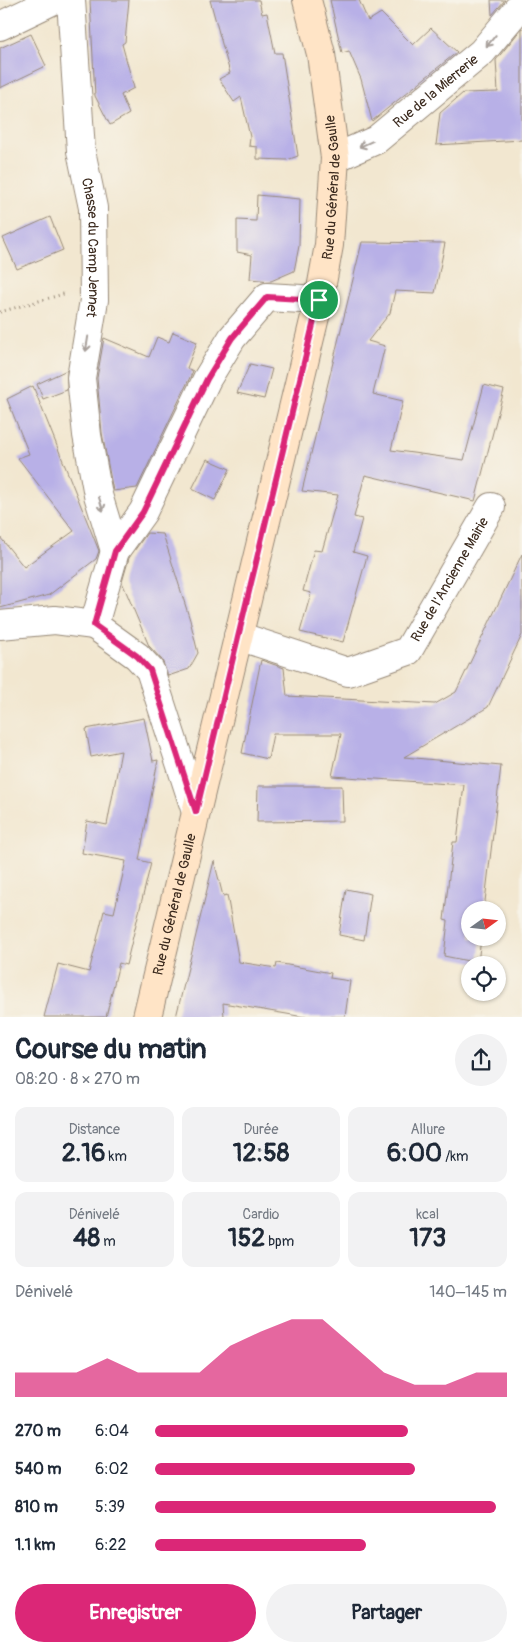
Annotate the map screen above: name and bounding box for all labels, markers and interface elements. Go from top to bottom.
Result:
one-way arrow [485,35,496,48]
street label: Rue de la Mierrerie [390,51,482,131]
street label: Rue du Général de Gaulle [318,114,344,261]
one-way arrow [359,140,374,150]
street label: Chasse du Camp Jennet [78,176,102,319]
pin [298,279,340,321]
icon: arrive [305,286,333,314]
one-way arrow [81,335,91,351]
one-way arrow [96,496,106,512]
street label: Rue de l'Ancienne Mairie [407,514,492,645]
street label: Rue du Général de Gaulle [149,832,200,977]
north arrow [461,901,506,946]
map controls [461,901,506,1001]
button: locate [461,956,506,1001]
text: Course du matin [15,1032,207,1067]
button: share [455,1034,507,1086]
text: 08:20 · 8 × 270 m [15,1069,140,1089]
text: Distance [69,1121,120,1138]
text: Durée [244,1121,278,1138]
text: Allure [410,1121,445,1138]
text: 2.16 [62,1138,106,1169]
text: 12:58 [233,1138,289,1169]
text: 6:00 [387,1138,442,1169]
text: km [106,1148,127,1165]
text: /km [442,1148,469,1165]
text: Dénivelé [69,1206,120,1223]
text: Cardio [243,1206,279,1223]
text: kcal [416,1206,439,1223]
text: 48 [73,1223,100,1254]
text: 152 [228,1223,265,1254]
text: 173 [409,1223,446,1254]
text: m [100,1233,116,1250]
text: bpm [265,1233,294,1250]
text: Dénivelé [15,1282,73,1302]
text: 140–145 m [429,1282,507,1302]
text: 270 m [15,1421,61,1441]
text: 6:04 [95,1421,129,1441]
text: 540 m [15,1459,62,1479]
text: 6:02 [95,1459,128,1479]
text: 810 m [15,1497,58,1517]
text: 5:39 [95,1497,125,1517]
text: 1.1 km [15,1535,55,1555]
text: 6:22 [95,1535,126,1555]
button: Enregistrer [15,1584,256,1642]
button: Partager [266,1584,507,1642]

